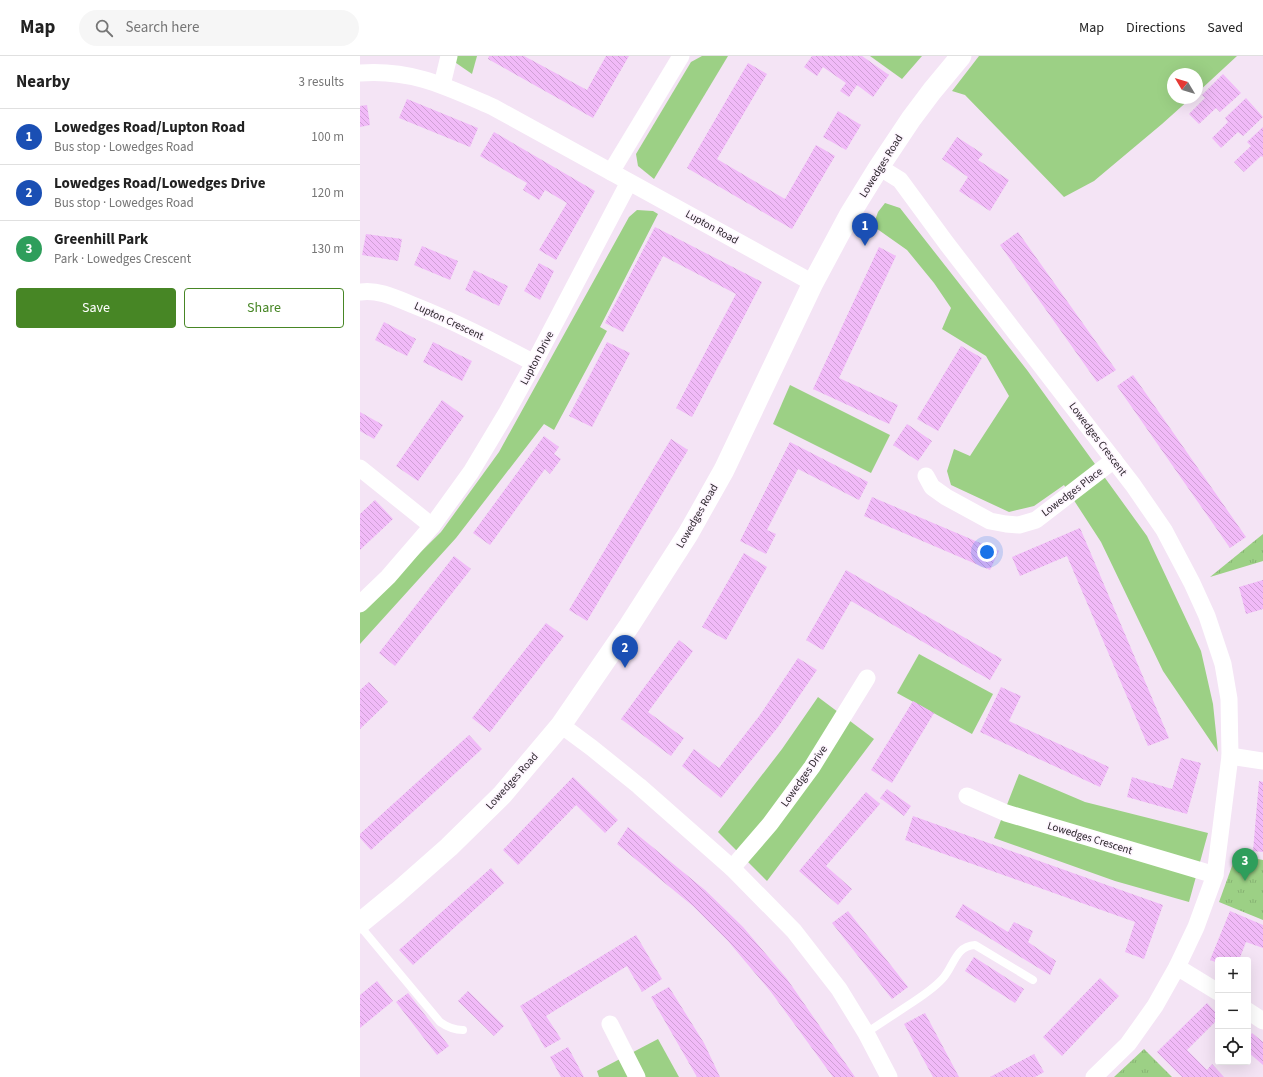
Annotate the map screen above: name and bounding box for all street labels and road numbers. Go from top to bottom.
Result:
street label: Lowedges Road [856,132,906,200]
street label: Lupton Road [683,206,741,248]
street label: Lupton Crescent [412,298,486,344]
street label: Lupton Drive [517,328,558,387]
street label: Lowedges Crescent [1065,399,1131,479]
street label: Lowedges Place [1038,464,1106,520]
street label: Lowedges Road [673,481,721,551]
street label: Lowedges Drive [777,742,831,810]
street label: Lowedges Road [482,749,542,813]
street label: Lowedges Crescent [1046,818,1135,858]

